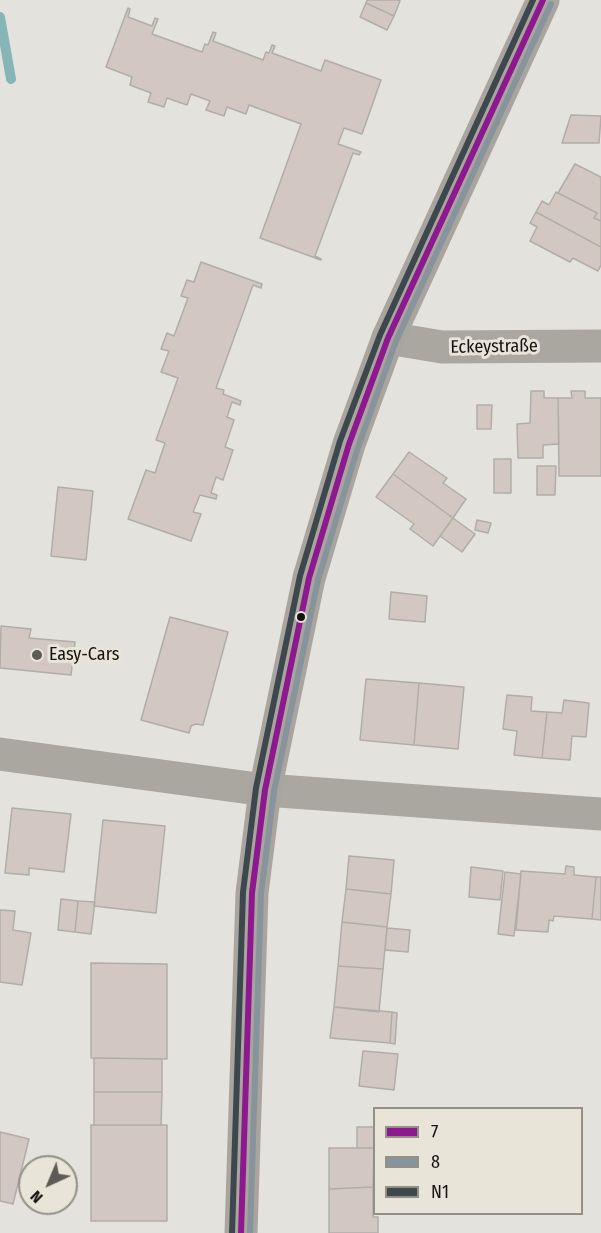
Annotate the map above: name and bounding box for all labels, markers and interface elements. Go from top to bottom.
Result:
street label: Eckeystraße [450,335,538,359]
unlabelled marker [295,611,307,623]
place label: Easy-Cars [49,644,119,666]
marker: Easy-Cars [30,648,44,662]
legend [373,1107,583,1215]
text: 7 [431,1121,438,1143]
text: 8 [431,1151,440,1173]
north arrow [18,1155,78,1215]
text: N1 [431,1181,449,1203]
text: N [26,1187,47,1207]

